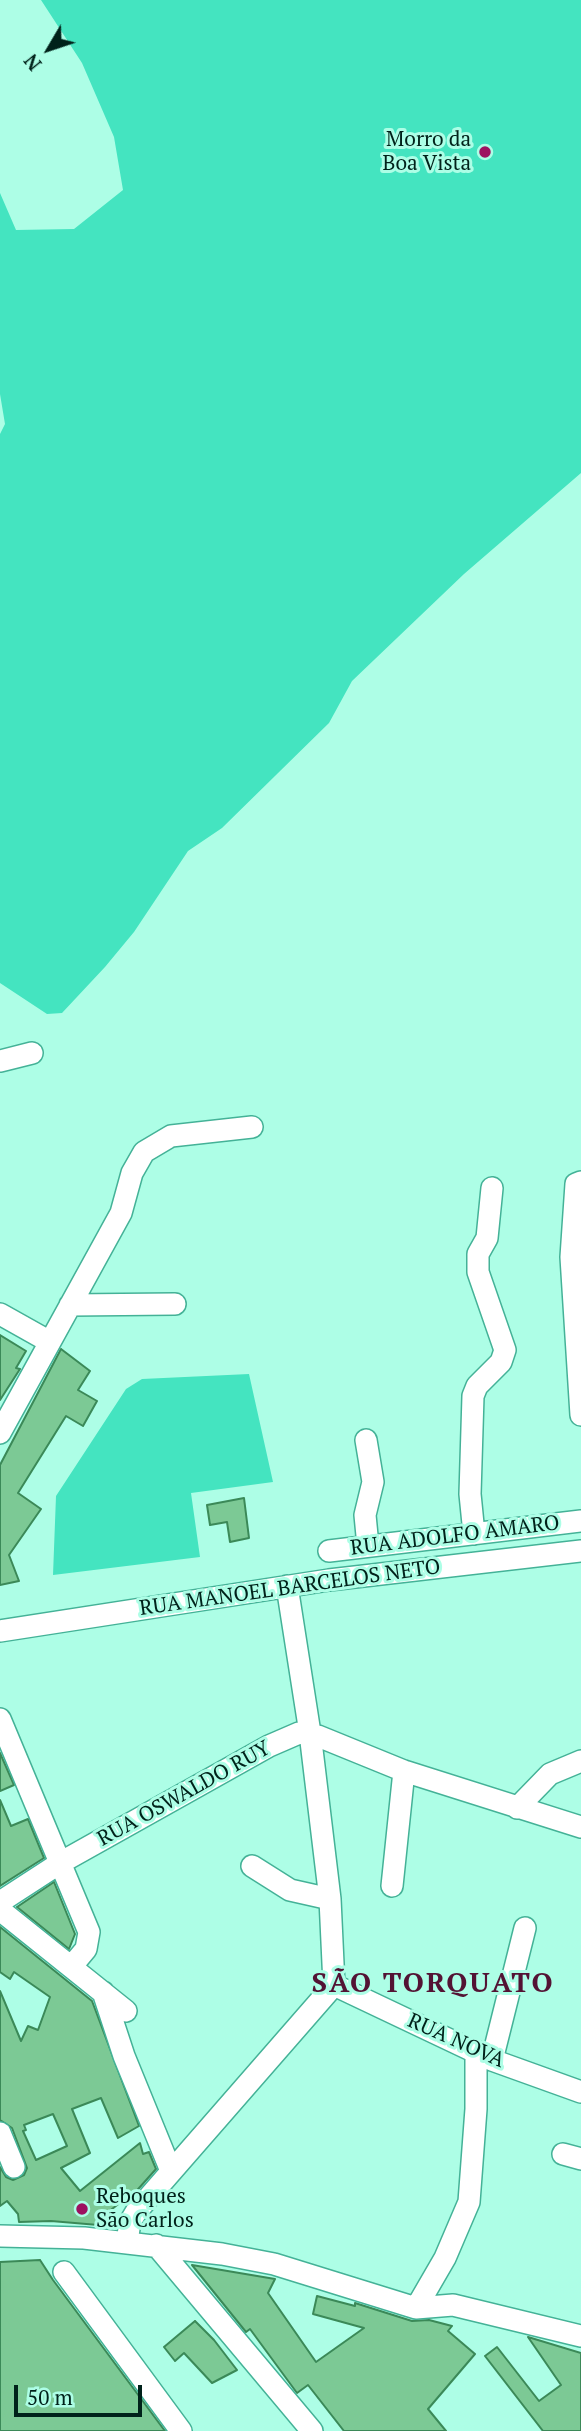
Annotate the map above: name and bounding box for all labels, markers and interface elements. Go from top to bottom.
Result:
north arrow [14,14,84,84]
text: N [18,49,47,76]
place label: Morro da Boa Vista [383,127,471,177]
marker: Morro da Boa Vista [477,144,493,160]
street label: RUA ADOLFO AMARO [349,1511,561,1561]
street label: RUA MANOEL BARCELOS NETO [138,1554,442,1622]
street label: RUA OSWALDO RUY [93,1736,275,1852]
district label: SÃO TORQUATO [313,1967,553,2001]
street label: RUA NOVA [404,2008,508,2074]
place label: Reboques São Carlos [96,2184,194,2234]
marker: Reboques São Carlos [74,2201,90,2217]
scale bar [18,2372,145,2416]
text: 50 m [27,2383,73,2411]

